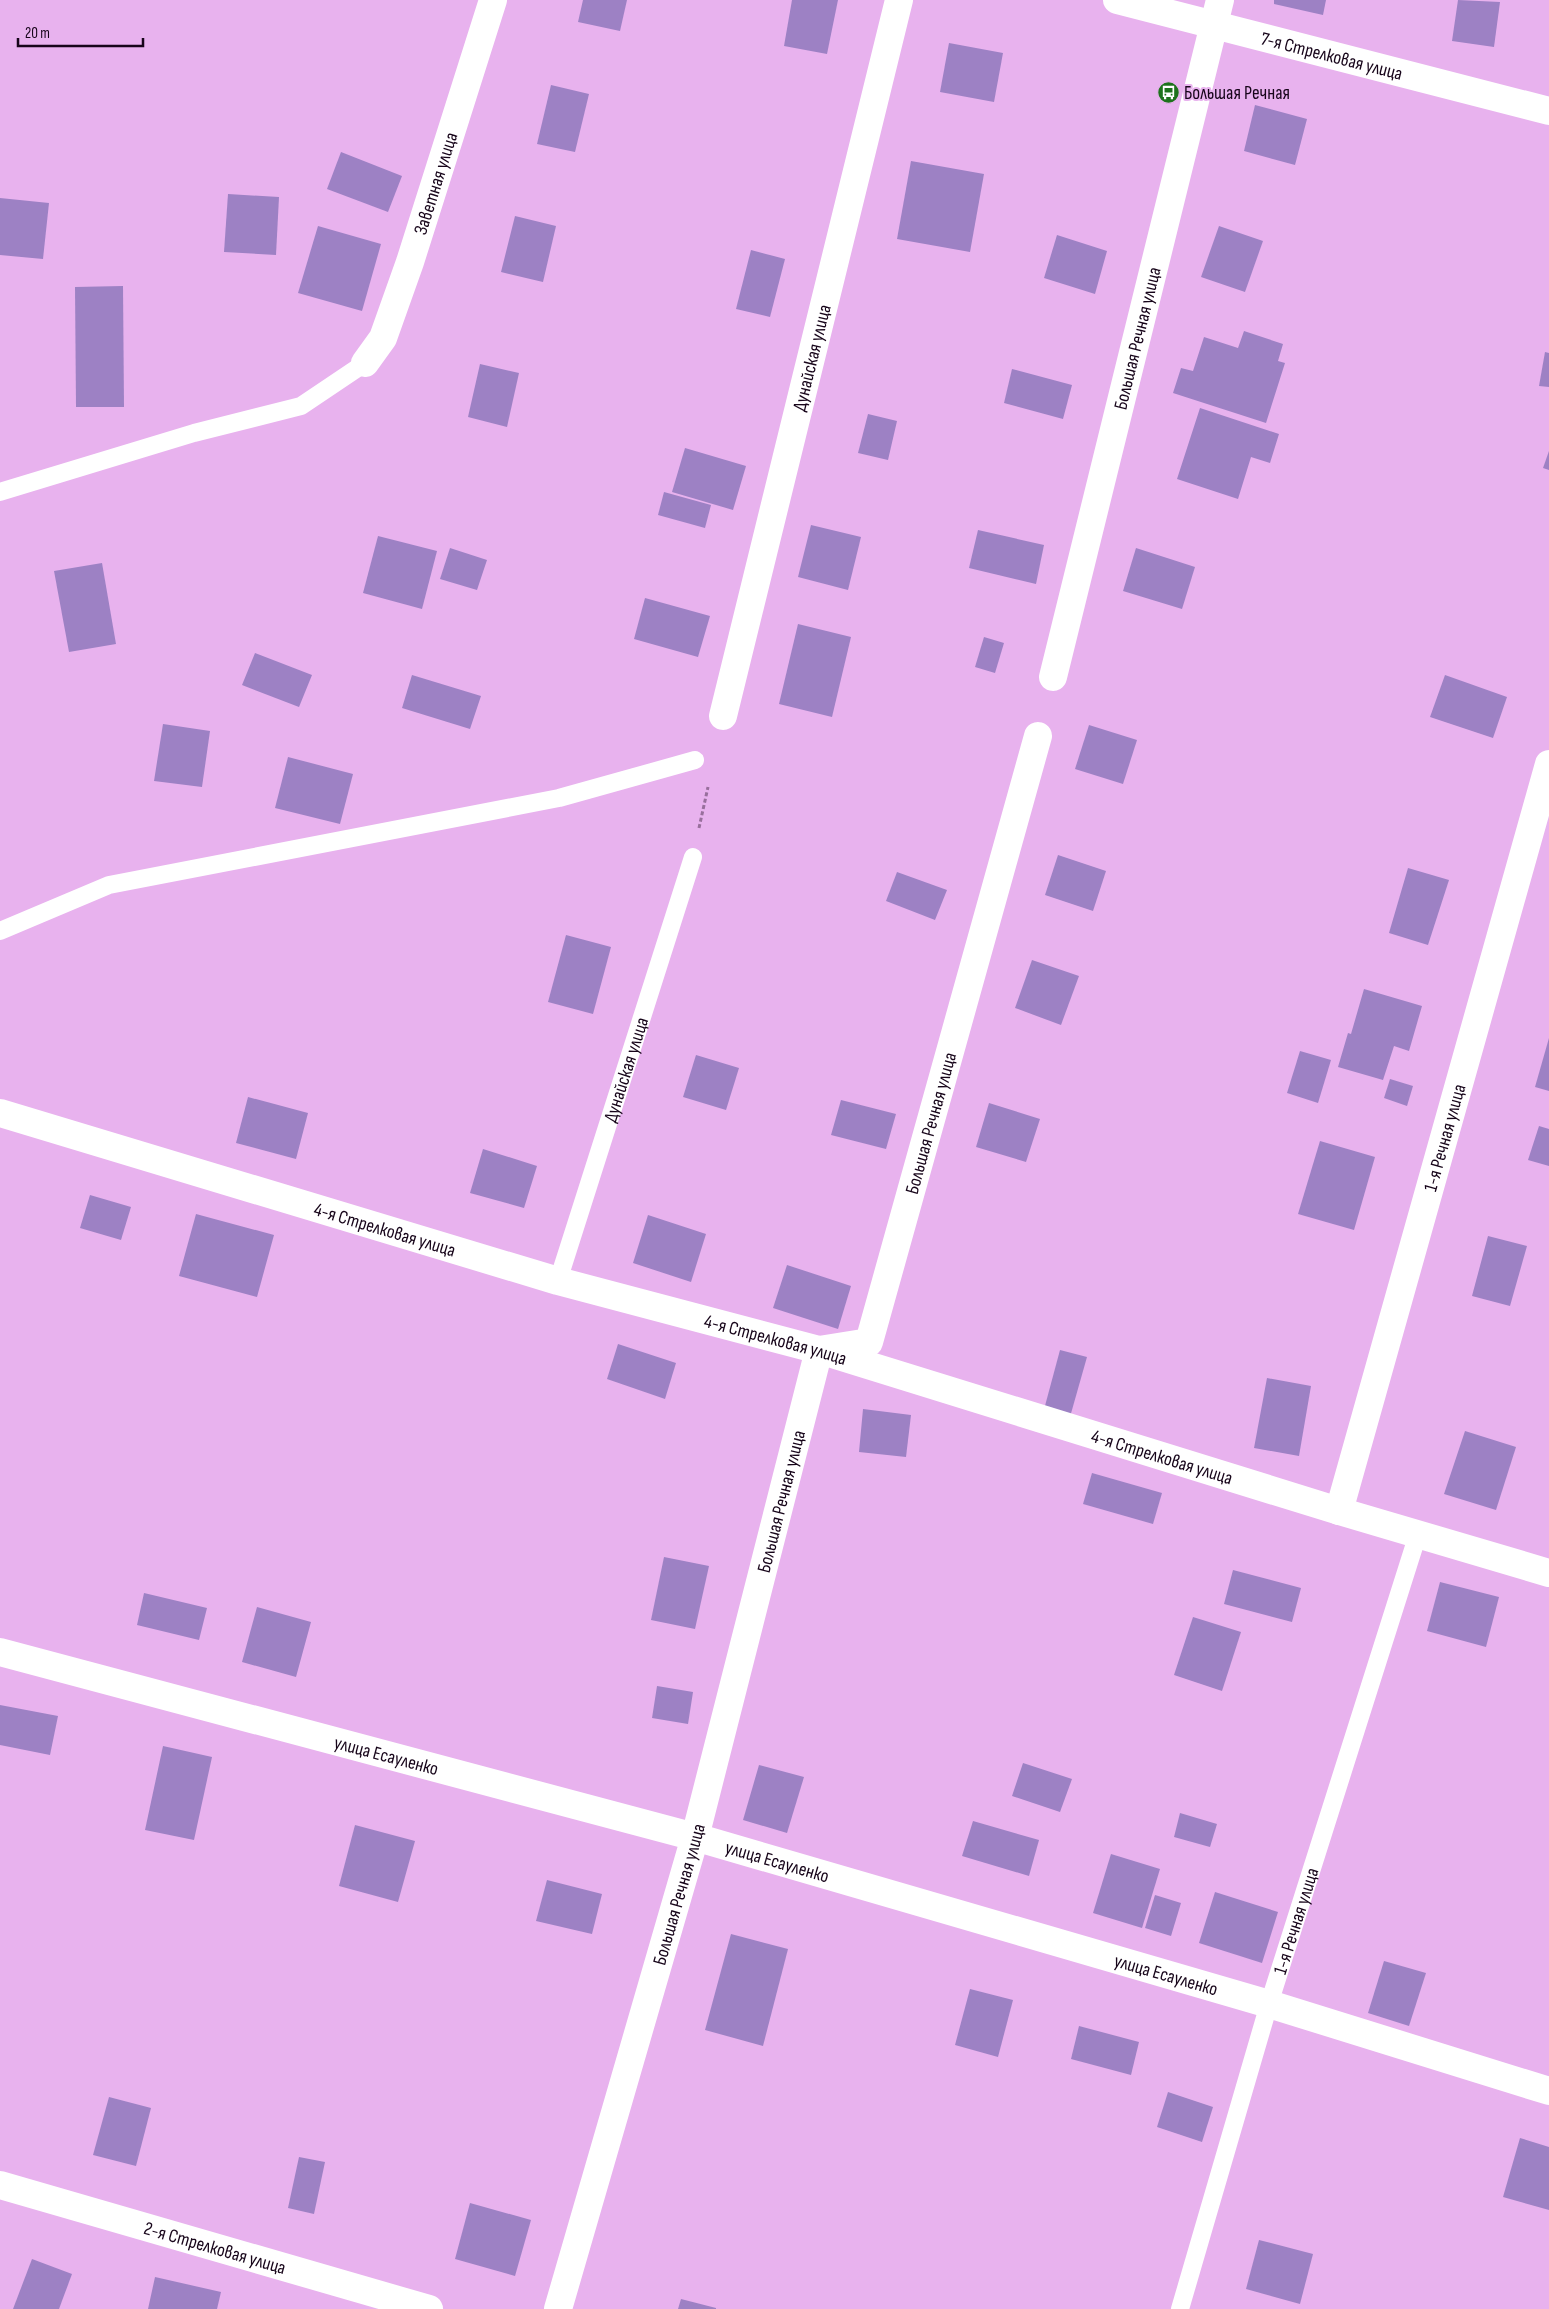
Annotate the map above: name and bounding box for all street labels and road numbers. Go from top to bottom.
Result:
street label: 7-я Стрелковая улица [1258,27,1405,86]
street label: Заветная улица [409,130,463,238]
street label: Большая Речная улица [1109,265,1167,412]
street label: Дунайская улица [788,302,837,414]
street label: Дунайская улица [599,1014,654,1125]
street label: Большая Речная улица [901,1050,962,1197]
street label: 1-я Речная улица [1419,1082,1471,1194]
street label: 4-я Стрелковая улица [311,1198,458,1262]
street label: 4-я Стрелковая улица [702,1310,849,1371]
street label: 4-я Стрелковая улица [1088,1425,1235,1490]
street label: Большая Речная улица [753,1428,811,1575]
street label: улица Есауленко [332,1731,441,1781]
street label: Большая Речная улица [648,1821,711,1968]
street label: улица Есауленко [722,1836,832,1888]
street label: 1-я Речная улица [1269,1865,1324,1977]
street label: улица Есауленко [1111,1950,1220,2002]
street label: 2-я Стрелковая улица [141,2217,288,2280]

